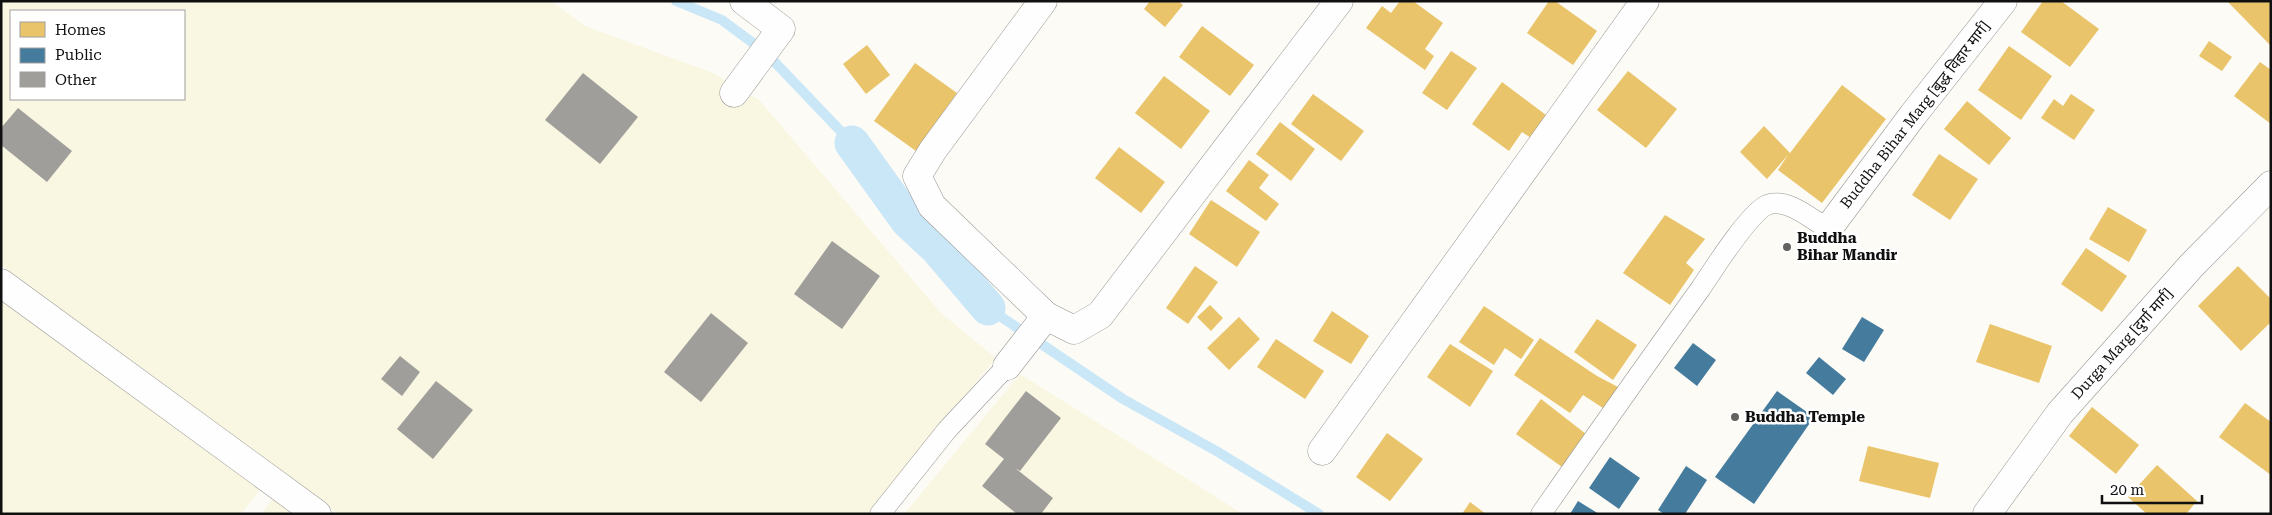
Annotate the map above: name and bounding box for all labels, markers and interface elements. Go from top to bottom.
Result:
legend [10,10,185,100]
street label: Buddha Bihar Marg [बुद्ध विहार मार्ग] [1836,18,1994,213]
text: Homes [55,21,106,39]
text: Public [55,46,102,64]
text: Other [55,71,97,89]
place label: Buddha Bihar Mandir [1797,229,1898,264]
marker: Buddha Bihar Mandir [1781,241,1793,253]
street label: Durga Marg [दुर्गा मार्ग] [2068,285,2177,404]
place label: Buddha Temple [1745,408,1865,426]
marker: Buddha Temple [1729,411,1741,423]
scale bar [2102,472,2202,504]
text: 20 m [2110,481,2145,499]

